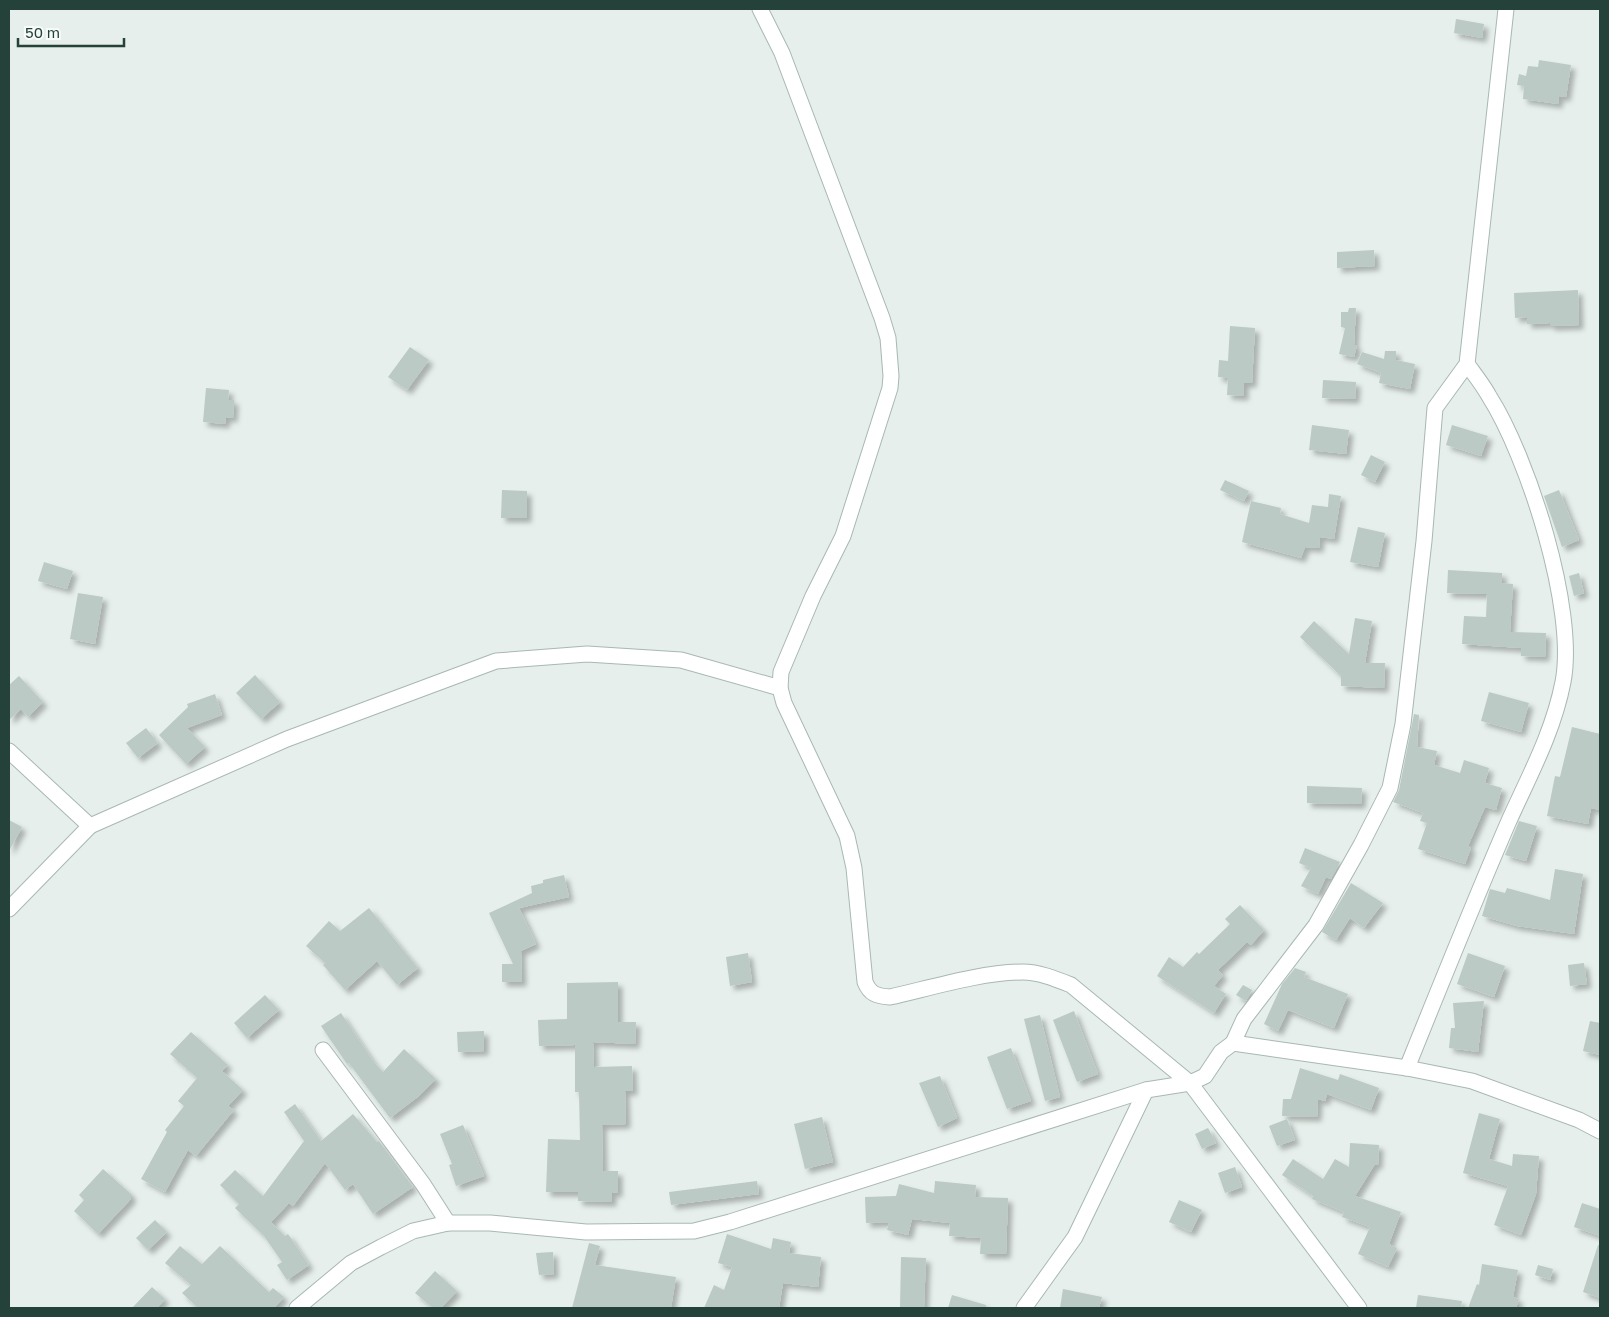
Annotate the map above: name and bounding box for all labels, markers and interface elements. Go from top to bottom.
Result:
scale bar [18,15,124,47]
text: 50 m [25,23,60,41]

